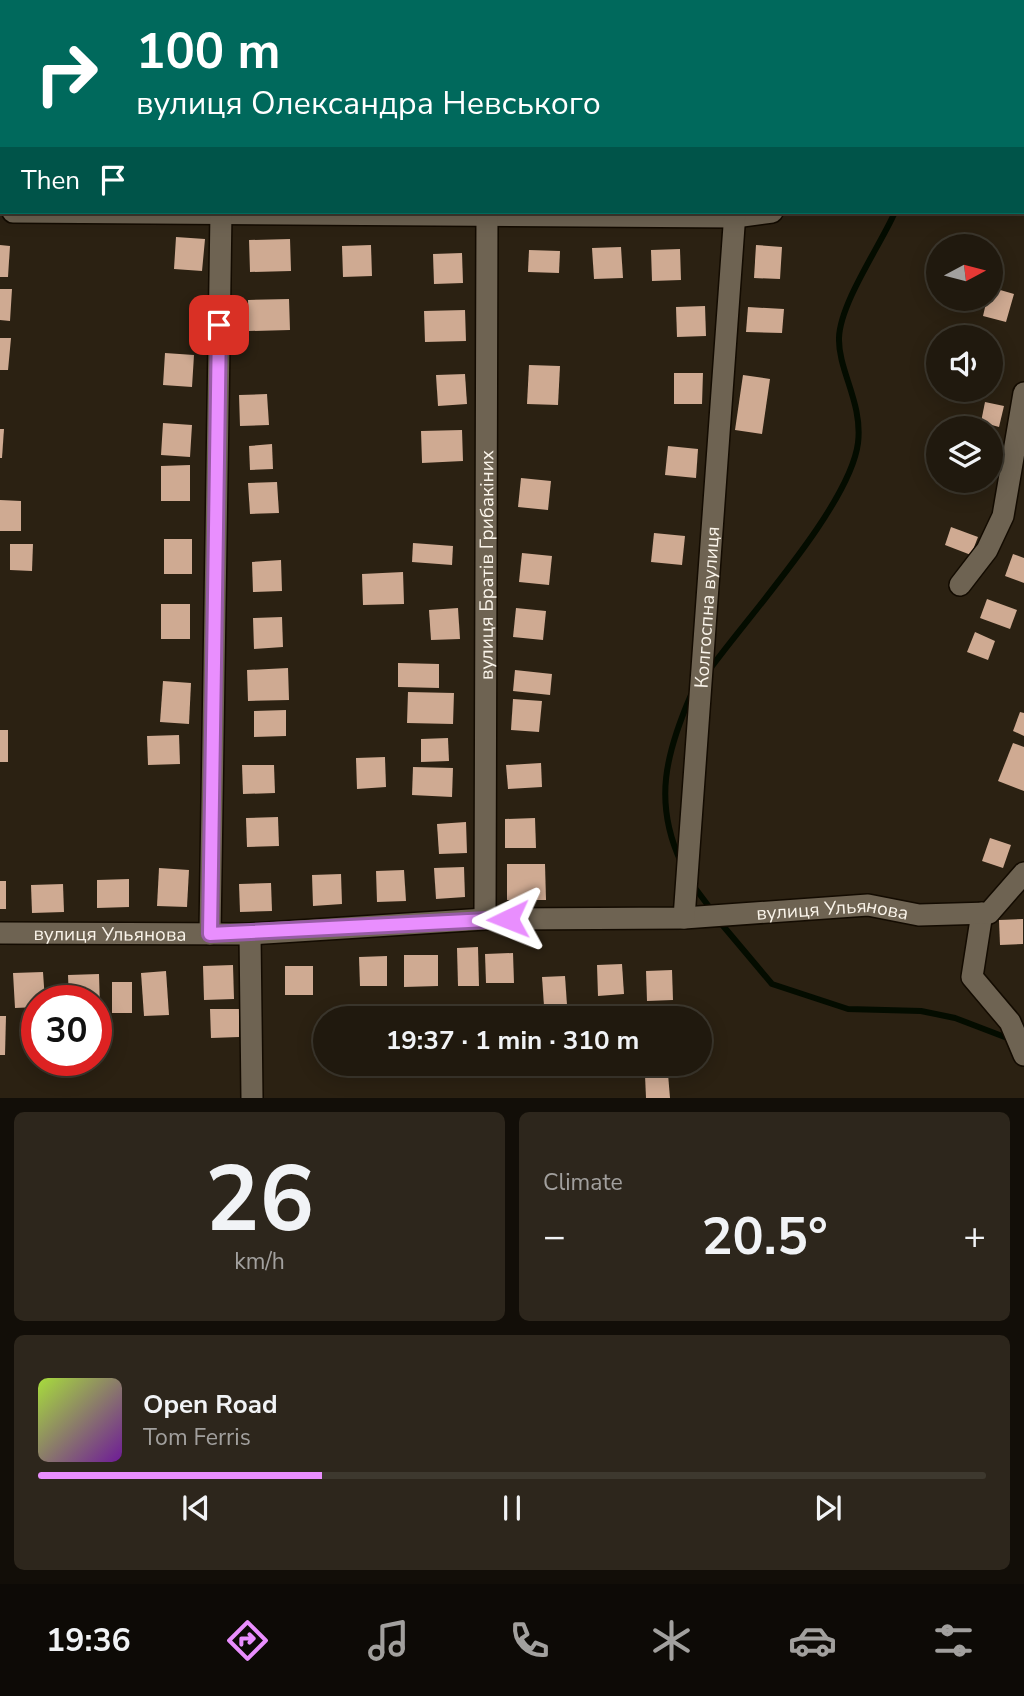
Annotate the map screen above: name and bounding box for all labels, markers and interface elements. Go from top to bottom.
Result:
text: 100 m [136,18,280,85]
icon: right [21,28,112,119]
text: вулиця Олександра Невського [136,82,601,125]
icon: arrive [94,161,132,199]
text: Then [21,163,80,198]
north arrow [926,234,1003,312]
map controls [926,234,1003,493]
pin [189,295,249,355]
icon: arrive [200,306,238,344]
button: sound [926,325,1003,402]
button: layers [926,416,1003,493]
street label: вулиця Братів Грибакіних [474,450,500,680]
street label: Колгоспна вулиця [689,525,726,689]
position arrow [471,882,545,956]
street label: вулиця Ульянова [755,893,911,927]
street label: вулиця Ульянова [33,921,187,948]
speed limit sign: 30 [21,985,112,1076]
text: 19:37 · 1 min · 310 m [386,1023,639,1058]
text: 26 [205,1138,314,1262]
text: Climate [543,1167,623,1198]
text: 20.5° [701,1201,828,1272]
text: − [543,1211,566,1262]
text: + [963,1211,986,1262]
text: km/h [234,1246,285,1277]
text: Open Road [143,1387,278,1422]
text: Tom Ferris [143,1422,251,1453]
icon: previous [177,1489,215,1527]
icon: pause [493,1489,531,1527]
icon: next [809,1489,847,1527]
icon: directions [223,1616,272,1665]
icon: music [364,1616,413,1665]
icon: phone [505,1616,554,1665]
icon: climate [647,1616,696,1665]
icon: car [788,1616,837,1665]
icon: filters [929,1616,978,1665]
text: 19:36 [46,1619,131,1662]

